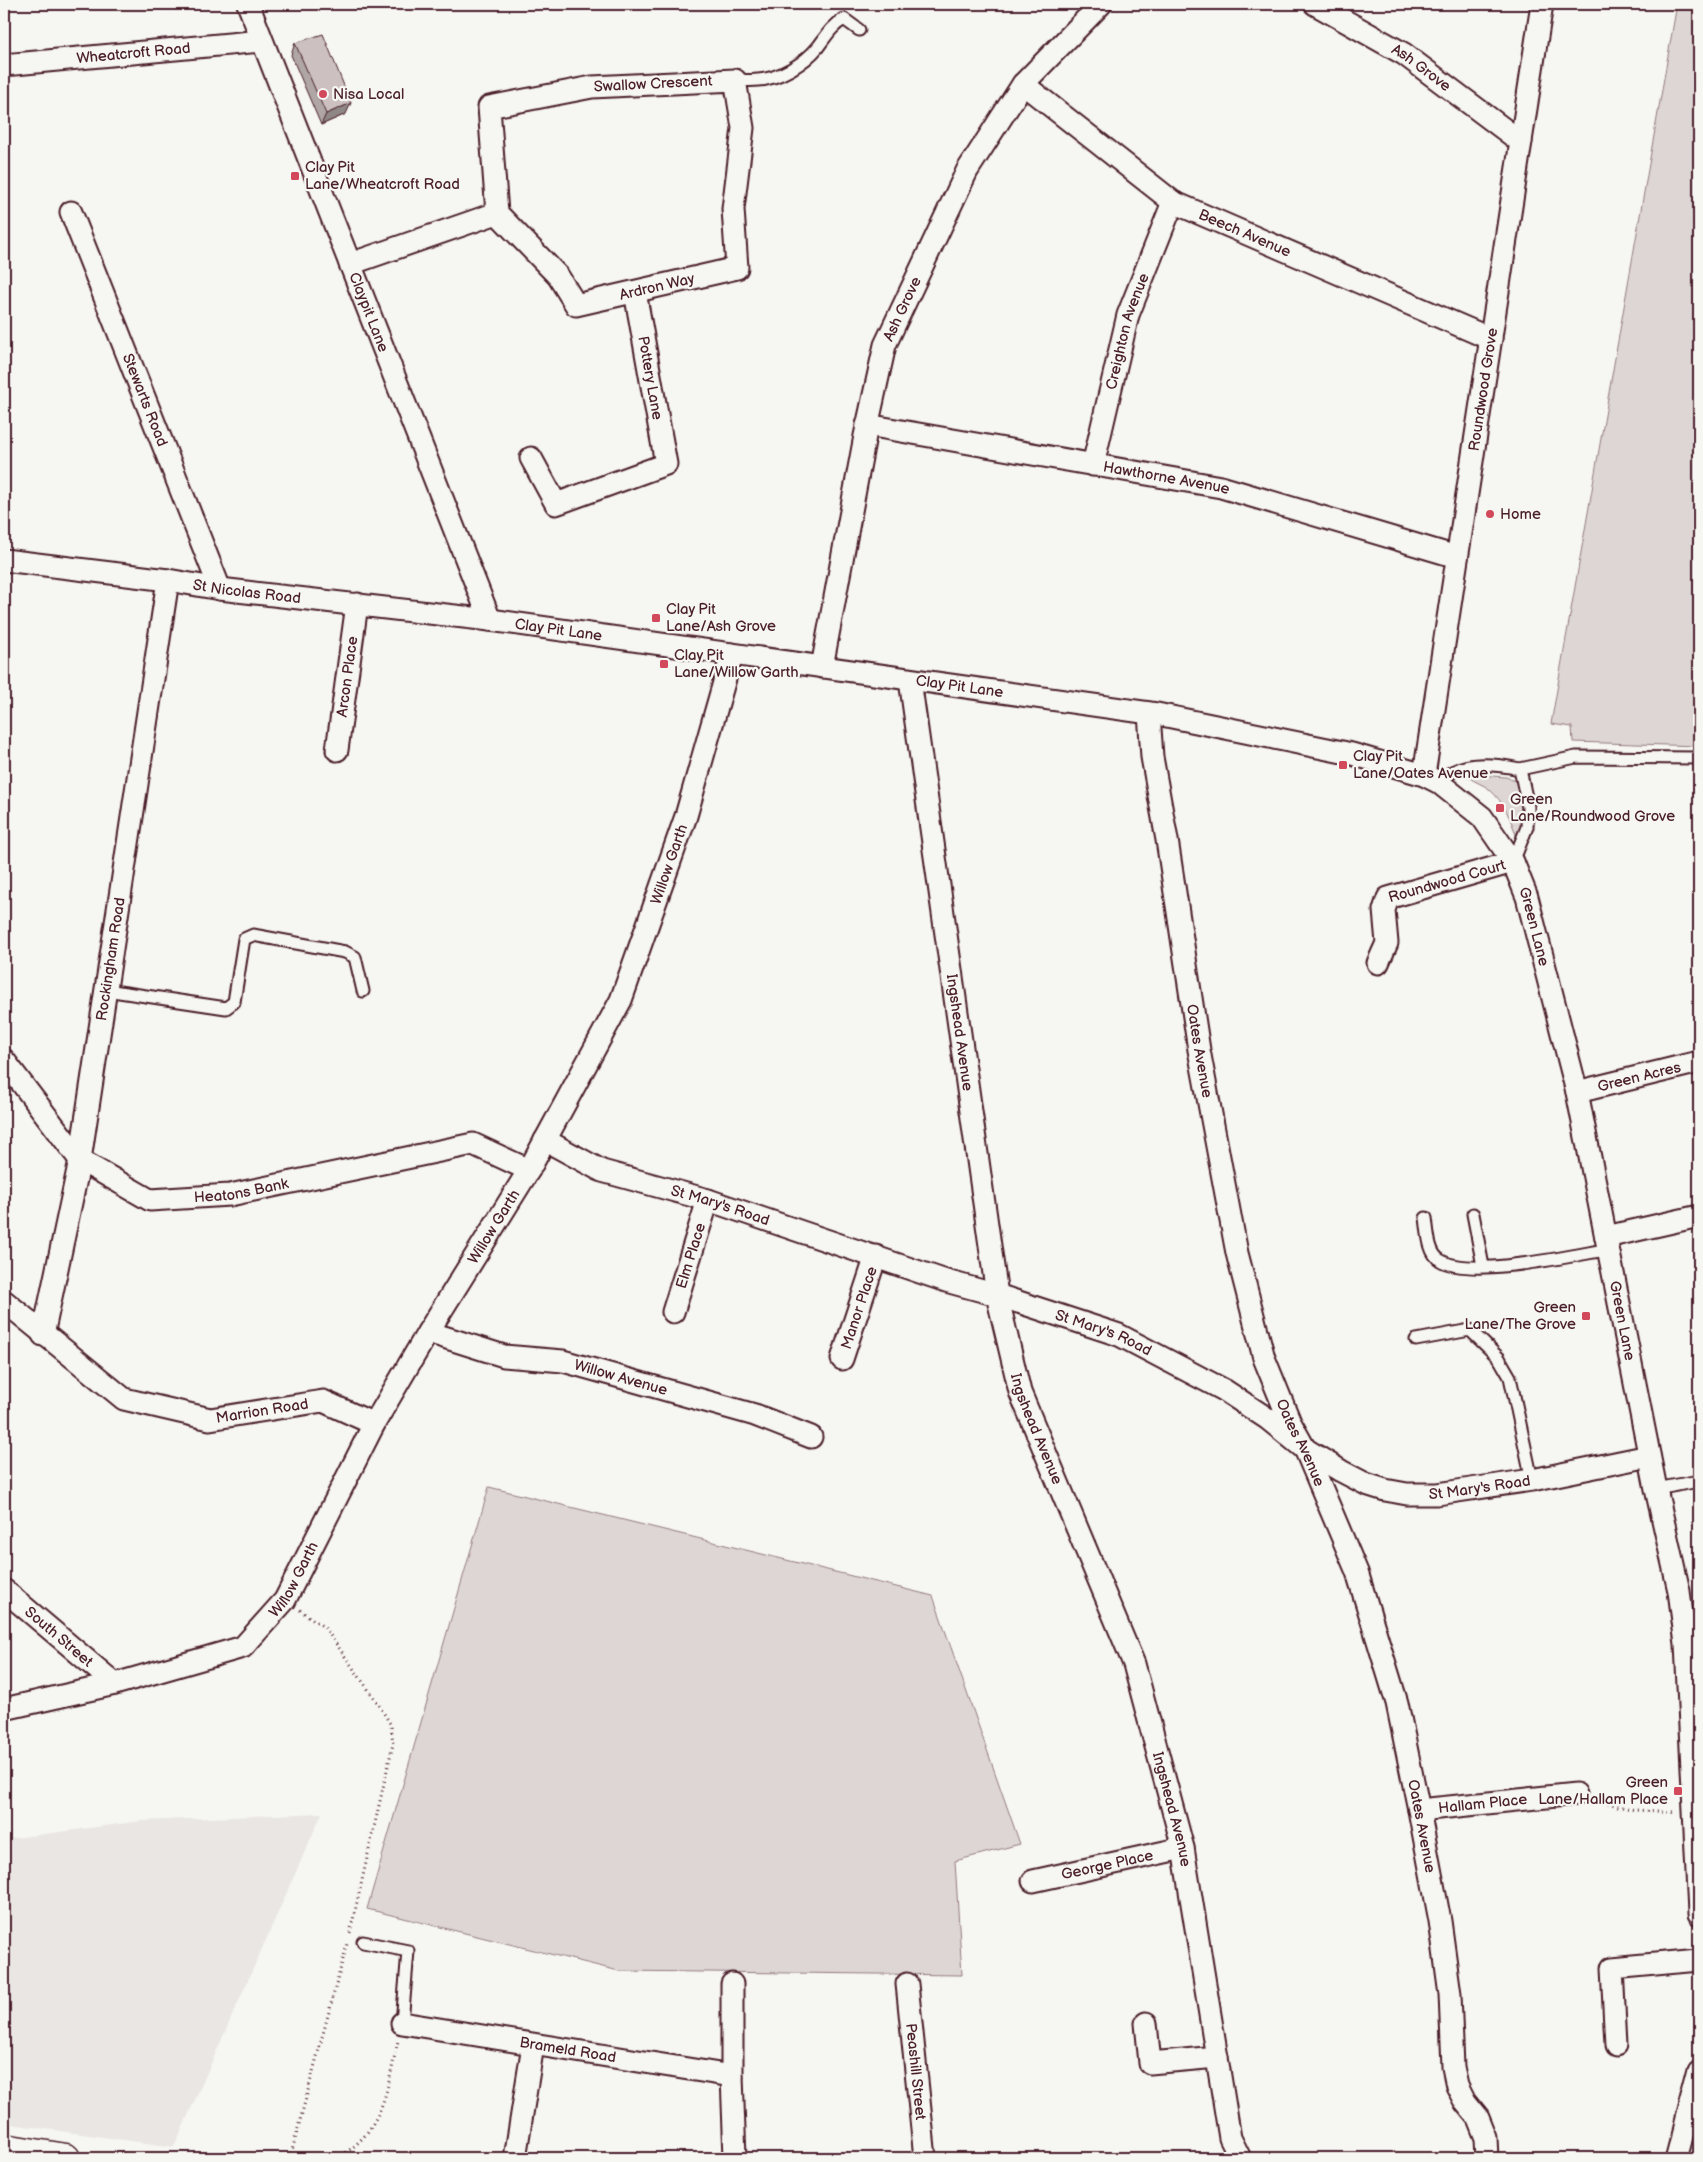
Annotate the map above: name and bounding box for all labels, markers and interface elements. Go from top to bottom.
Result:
street label: Wheatcroft Road [76,38,191,68]
street label: Ash Grove [1388,40,1455,96]
street label: Swallow Crescent [593,71,713,97]
place label: Nisa Local [333,85,404,104]
marker: Nisa Local [317,88,329,100]
place label: Clay Pit Lane/Wheatcroft Road [305,158,460,194]
marker: Clay Pit Lane/Wheatcroft Road [289,170,301,182]
street label: Beech Avenue [1196,205,1294,261]
street label: Claypit Lane [345,269,393,355]
street label: Ardron Way [618,269,697,305]
street label: Creighton Avenue [1101,270,1153,392]
street label: Ash Grove [879,274,925,344]
street label: Roundwood Grove [1464,326,1502,452]
street label: Pottery Lane [633,335,667,422]
street label: Stewarts Road [118,351,172,449]
street label: Hawthorne Avenue [1102,457,1232,499]
place label: Home [1500,505,1541,524]
marker: Home [1484,508,1496,520]
street label: St Nicolas Road [191,575,302,608]
place label: Clay Pit Lane/Ash Grove [666,600,776,636]
marker: Clay Pit Lane/Ash Grove [650,612,662,624]
street label: Clay Pit Lane [514,614,604,645]
street label: Arcon Place [332,635,362,718]
place label: Clay Pit Lane/Willow Garth [674,646,799,682]
marker: Clay Pit Lane/Willow Garth [658,658,670,670]
street label: Clay Pit Lane [915,671,1005,702]
place label: Clay Pit Lane/Oates Avenue [1353,747,1488,783]
marker: Clay Pit Lane/Oates Avenue [1337,759,1349,771]
place label: Green Lane/Roundwood Grove [1510,790,1675,826]
marker: Green Lane/Roundwood Grove [1494,802,1506,814]
street label: Willow Garth [646,822,692,907]
street label: Roundwood Court [1386,855,1508,907]
street label: Green Lane [1514,884,1554,968]
street label: Rockingham Road [92,896,129,1022]
street label: Ingshead Avenue [942,973,978,1092]
street label: Oates Avenue [1183,1003,1217,1099]
street label: Green Acres [1596,1057,1683,1096]
street label: Heatons Bank [193,1173,291,1207]
street label: St Mary's Road [669,1181,772,1230]
street label: Willow Garth [463,1186,524,1267]
street label: Elm Place [671,1220,710,1291]
street label: Manor Place [836,1264,881,1352]
street label: Green Lane [1605,1279,1640,1362]
place label: Green Lane/The Grove [1465,1298,1576,1334]
street label: St Mary's Road [1053,1305,1155,1360]
marker: Green Lane/The Grove [1580,1310,1592,1322]
street label: Willow Avenue [572,1355,670,1399]
street label: Ingshead Avenue [1006,1372,1067,1487]
street label: Marrion Road [215,1394,310,1427]
street label: Oates Avenue [1272,1396,1329,1489]
street label: St Mary's Road [1429,1471,1532,1504]
street label: Willow Garth [265,1539,322,1621]
street label: South Street [21,1602,97,1671]
street label: Ingshead Avenue [1148,1750,1195,1868]
place label: Green Lane/Hallam Place [1538,1773,1668,1809]
street label: Oates Avenue [1403,1778,1440,1875]
marker: Green Lane/Hallam Place [1672,1785,1684,1797]
street label: Hallam Place [1437,1790,1528,1817]
street label: George Place [1059,1845,1155,1884]
street label: Peashill Street [902,2022,931,2121]
street label: Brameld Road [518,2033,617,2067]

